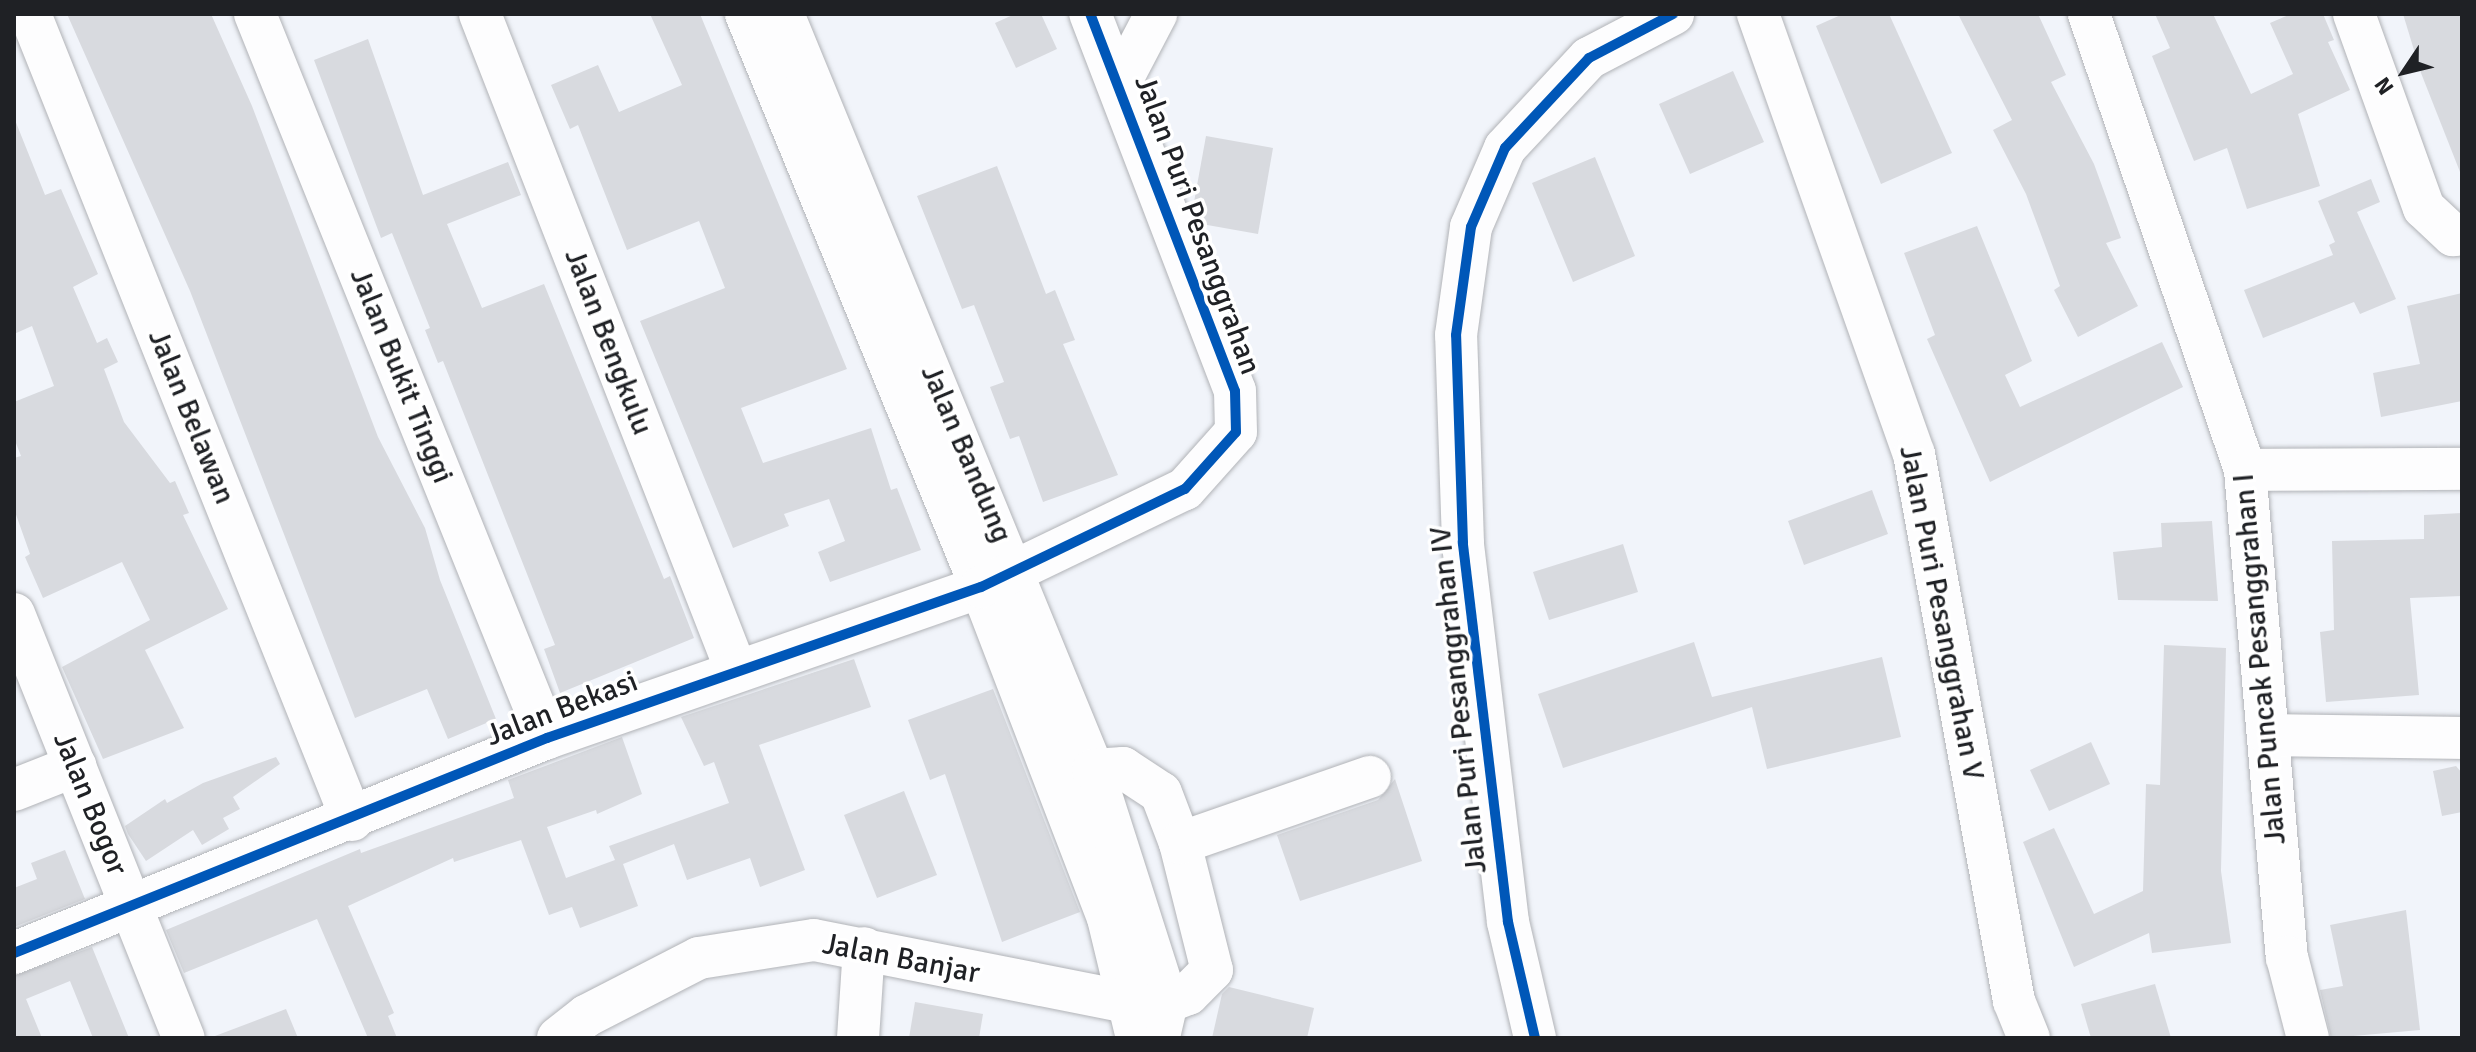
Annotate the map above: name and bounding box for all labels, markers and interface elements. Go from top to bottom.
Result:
north arrow [2364,32,2444,112]
street label: Jalan Puri Pesanggrahan [1126,70,1268,380]
text: N [2368,72,2399,100]
street label: Jalan Bengkulu [556,244,660,440]
street label: Jalan Bukit Tinggi [342,263,460,489]
street label: Jalan Belawan [140,325,242,509]
street label: Jalan Bandung [912,360,1020,548]
street label: Jalan Puri Pesanggrahan V [1891,443,1991,783]
street label: Jalan Puncak Pesanggrahan I [2226,472,2294,846]
street label: Jalan Puri Pesanggrahan IV [1423,525,1495,875]
street label: Jalan Bekasi [481,664,643,754]
street label: Jalan Bogor [45,727,135,881]
street label: Jalan Banjar [819,926,983,992]

